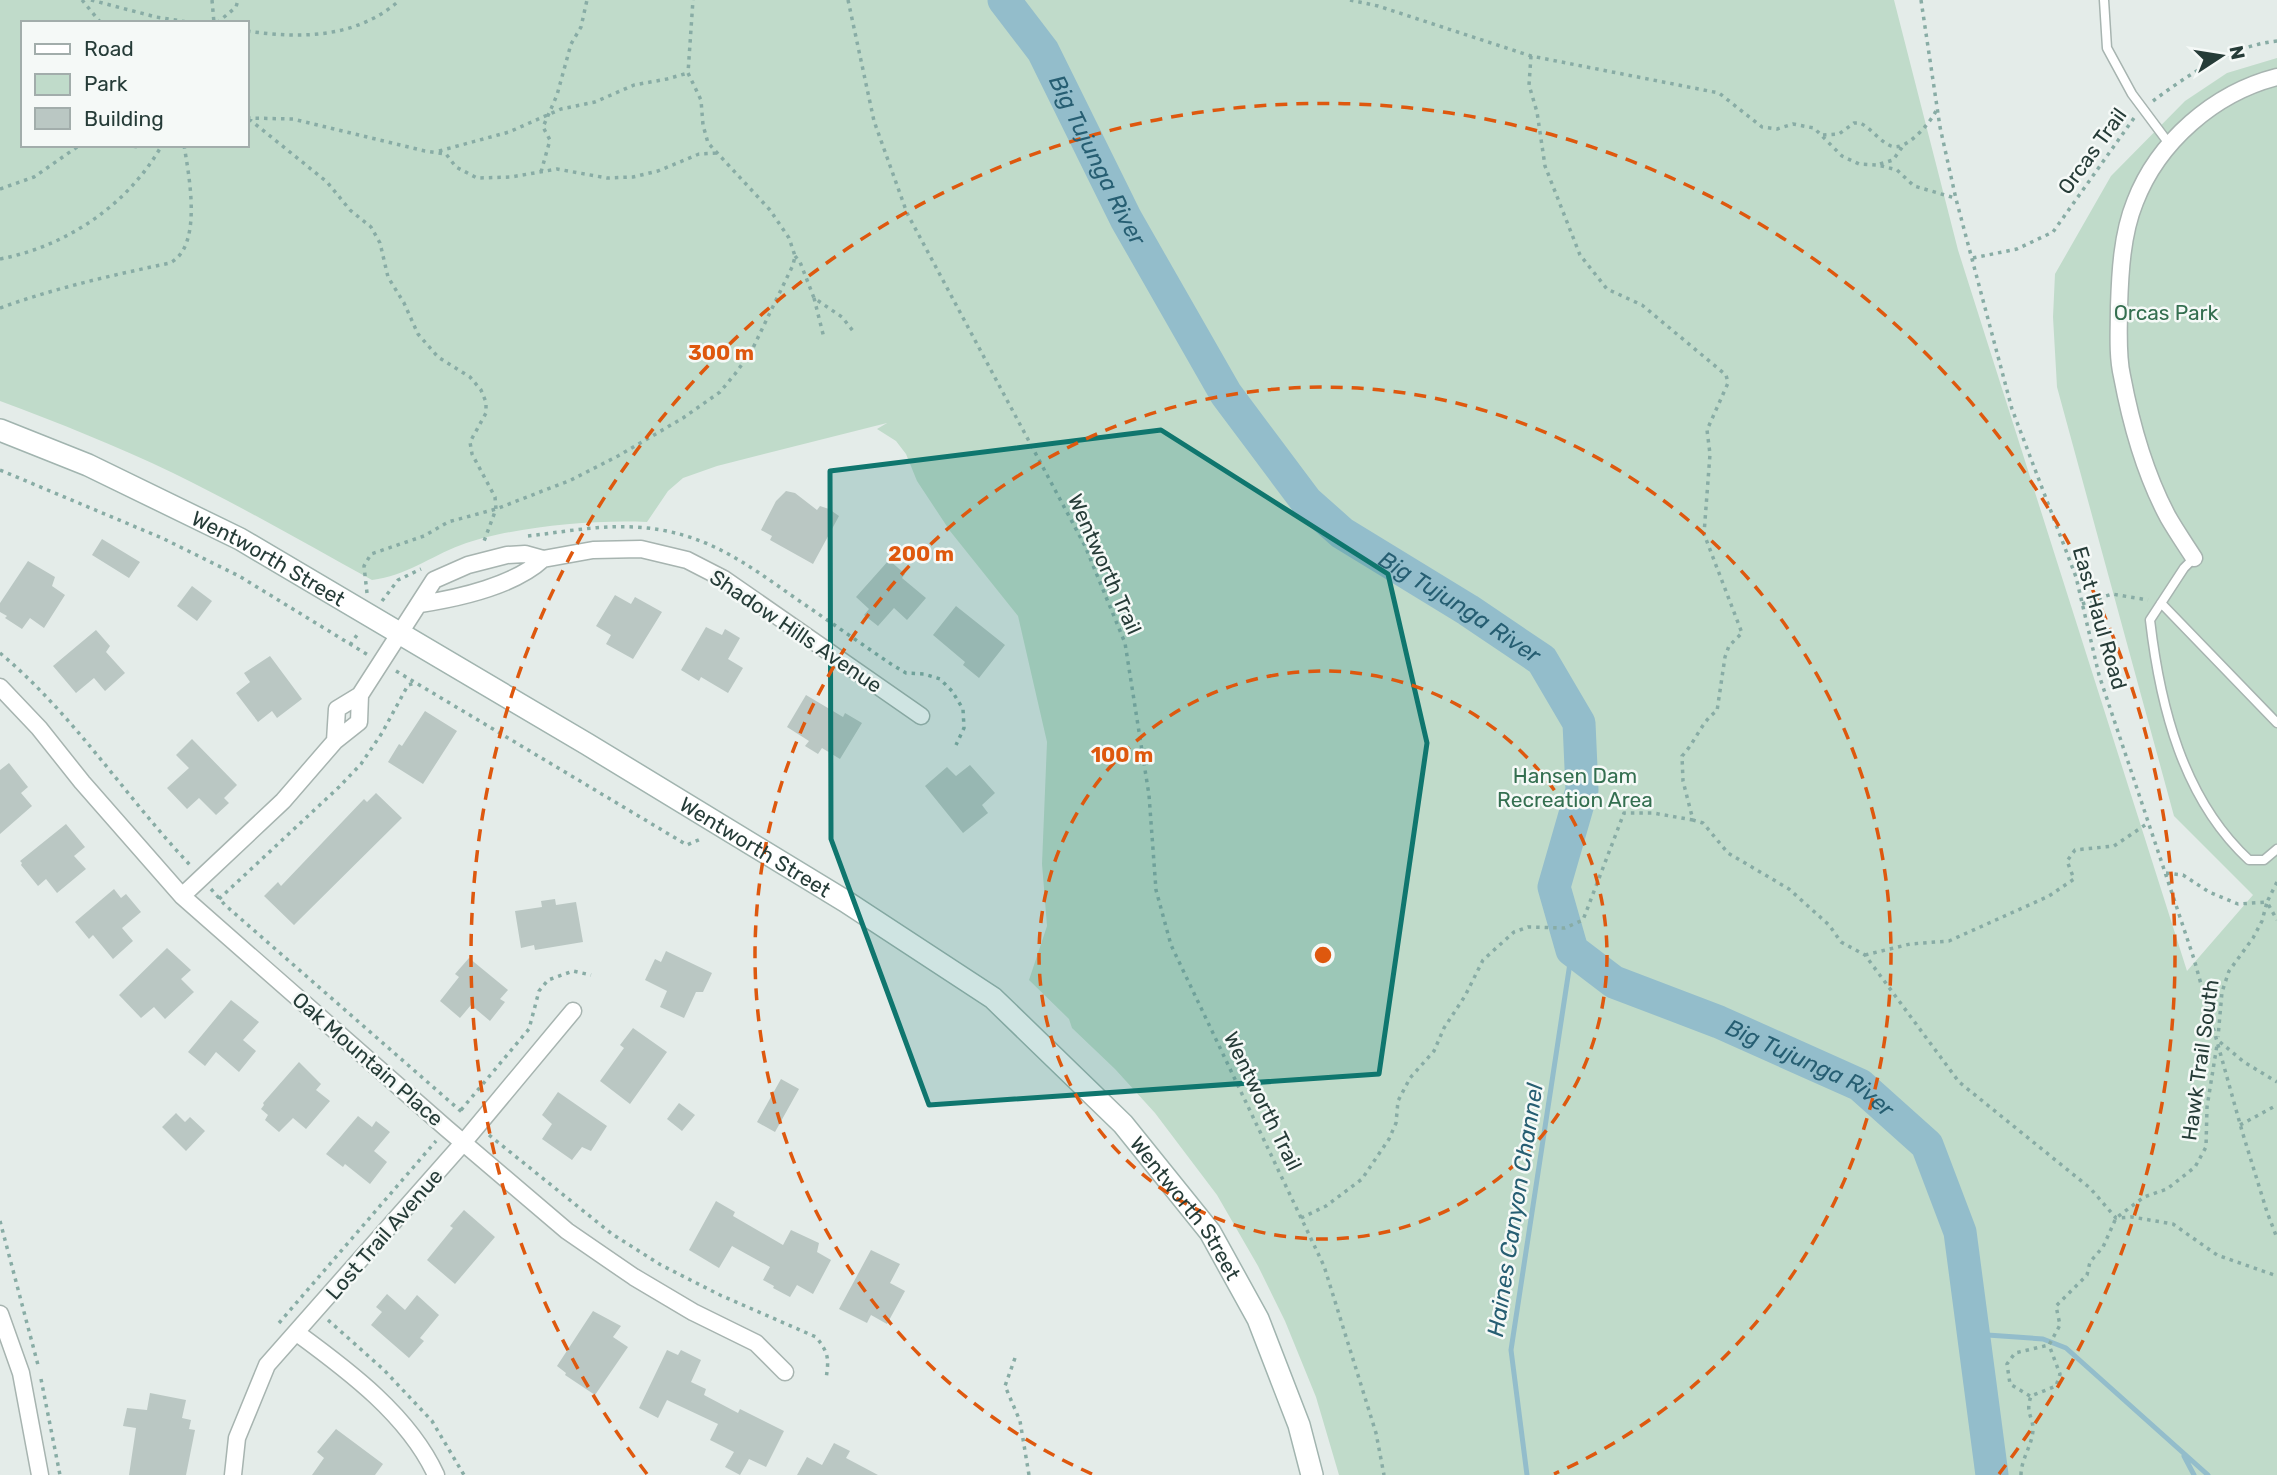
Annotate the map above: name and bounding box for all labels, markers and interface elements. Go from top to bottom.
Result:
legend [21,21,248,147]
north arrow [2186,21,2256,91]
text: Road [84,36,134,61]
text: N [2224,43,2250,62]
water label: Big Tujunga River [1043,70,1153,251]
text: Park [84,71,128,96]
street label: Orcas Trail [2052,103,2132,199]
text: Building [84,106,164,131]
park label: Orcas Park [2114,300,2219,325]
text: 300 m [688,340,754,365]
street label: Wentworth Trail [1063,490,1147,638]
street label: Wentworth Street [188,505,350,611]
text: 200 m [888,541,954,566]
street label: East Haul Road [2068,544,2132,692]
water label: Big Tujunga River [1374,545,1547,670]
street label: Shadow Hills Avenue [705,564,887,698]
text: 100 m [1091,742,1153,767]
park label: Hansen Dam Recreation Area [1497,763,1653,812]
street label: Wentworth Street [675,791,836,902]
centre of rings [1311,943,1335,967]
street label: Hawk Trail South [2176,978,2224,1142]
street label: Oak Mountain Place [287,987,449,1131]
water label: Big Tujunga River [1721,1013,1901,1124]
street label: Wentworth Trail [1219,1028,1307,1174]
water label: Haines Canyon Channel [1481,1081,1549,1339]
street label: Wentworth Street [1125,1131,1246,1284]
street label: Lost Trail Avenue [320,1163,448,1305]

